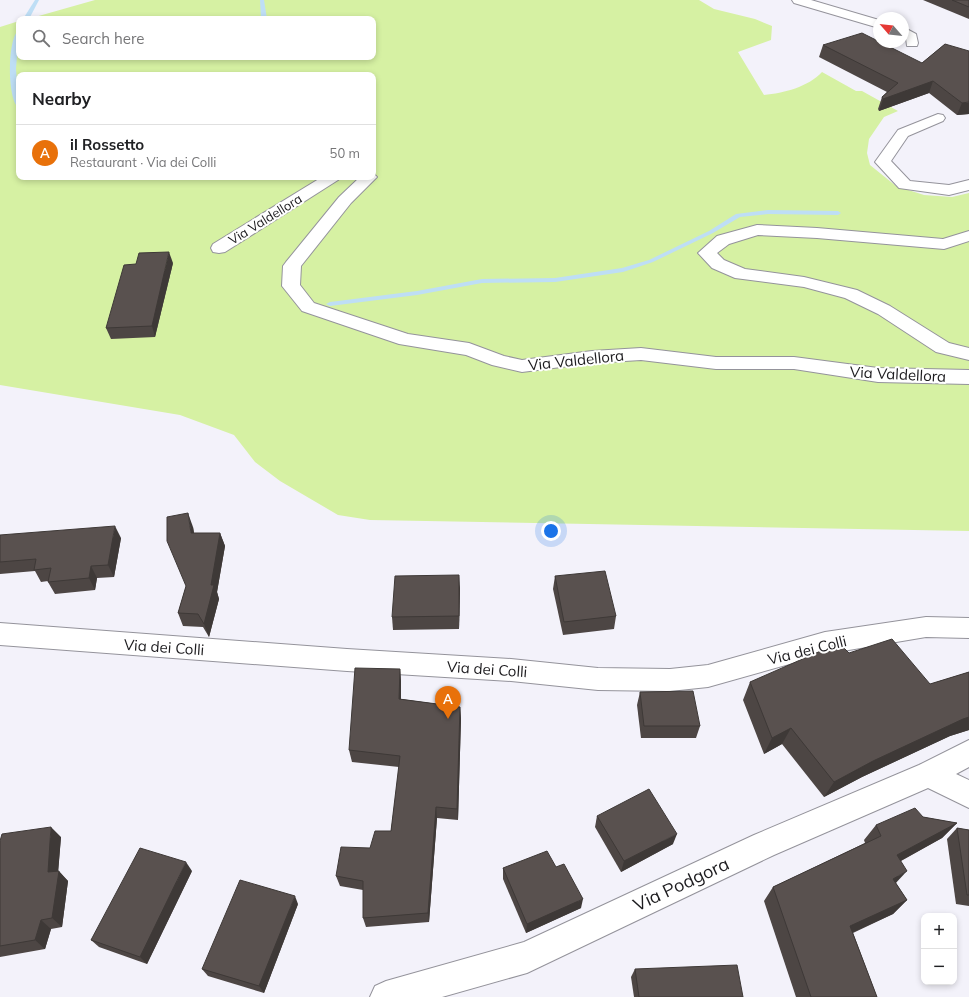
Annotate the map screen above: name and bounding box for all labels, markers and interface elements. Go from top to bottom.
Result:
north arrow [873,12,909,48]
search box [16,16,376,60]
icon: search [30,27,52,49]
text: Search here [62,29,144,48]
text: Nearby [32,88,91,109]
text: il Rossetto [70,135,144,154]
text: A [40,145,50,161]
text: 50 m [330,145,360,161]
text: Restaurant · Via dei Colli [70,154,216,170]
street label: Via Valdellora [225,190,305,248]
street label: Via Valdellora [527,346,625,374]
street label: Via Valdellora [849,362,947,386]
your location [541,521,561,541]
street label: Via dei Colli [766,631,848,669]
street label: Via dei Colli [123,635,205,659]
street label: Via dei Colli [446,657,528,681]
pin: A [435,686,461,719]
street label: Via Podgora [629,852,733,916]
map controls [921,913,957,985]
button: + [921,913,957,949]
button: − [921,949,957,985]

